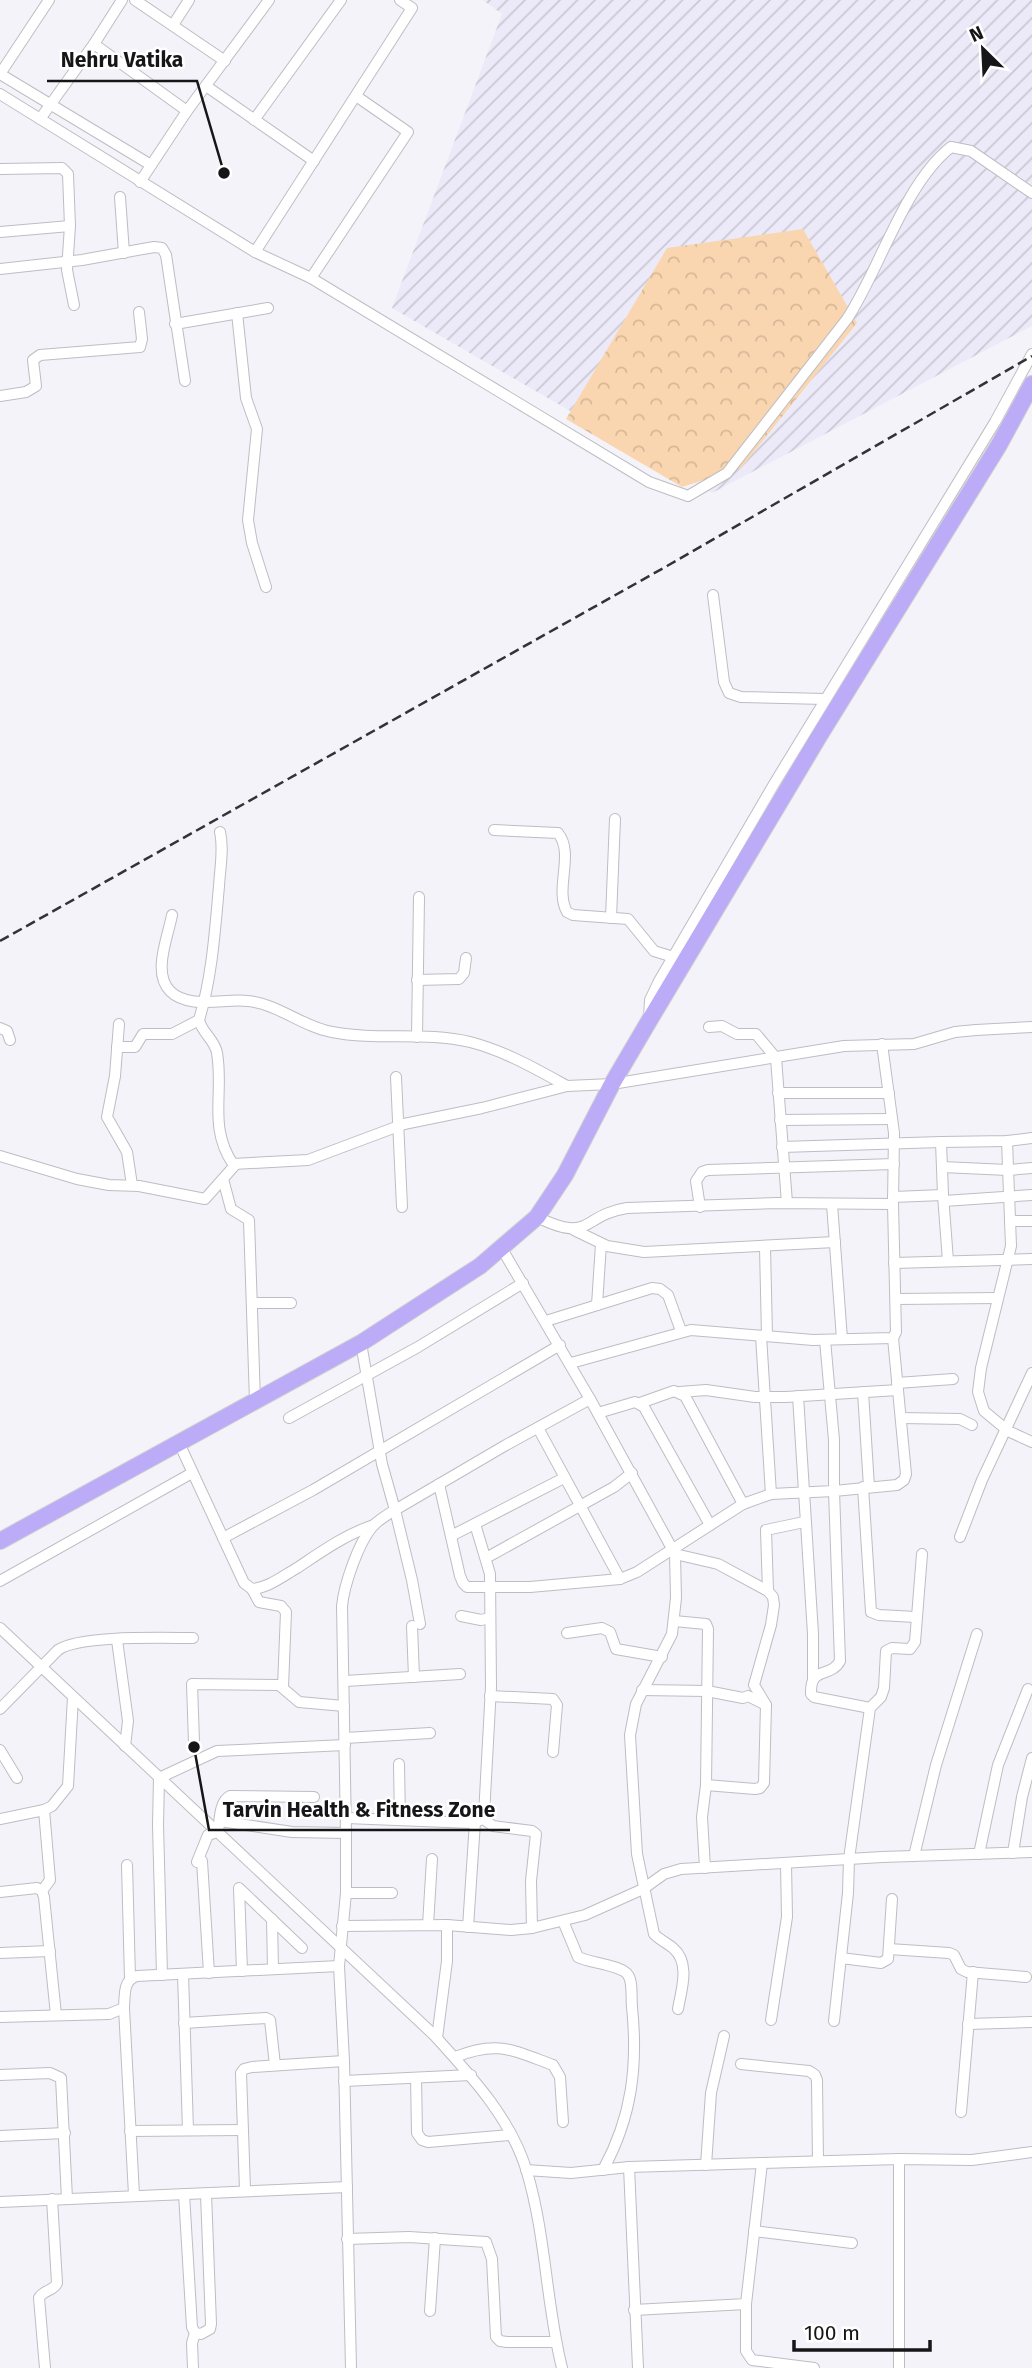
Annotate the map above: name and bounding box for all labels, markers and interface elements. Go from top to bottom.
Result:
north arrow [948,14,1018,84]
text: N [966,21,987,47]
callout: Nehru Vatika [47,39,197,81]
text: Nehru Vatika [61,47,183,73]
callout: Tarvin Health & Fitness Zone [209,1788,510,1830]
text: Tarvin Health & Fitness Zone [223,1797,496,1823]
scale bar [794,2308,930,2352]
text: 100 m [804,2320,860,2346]

